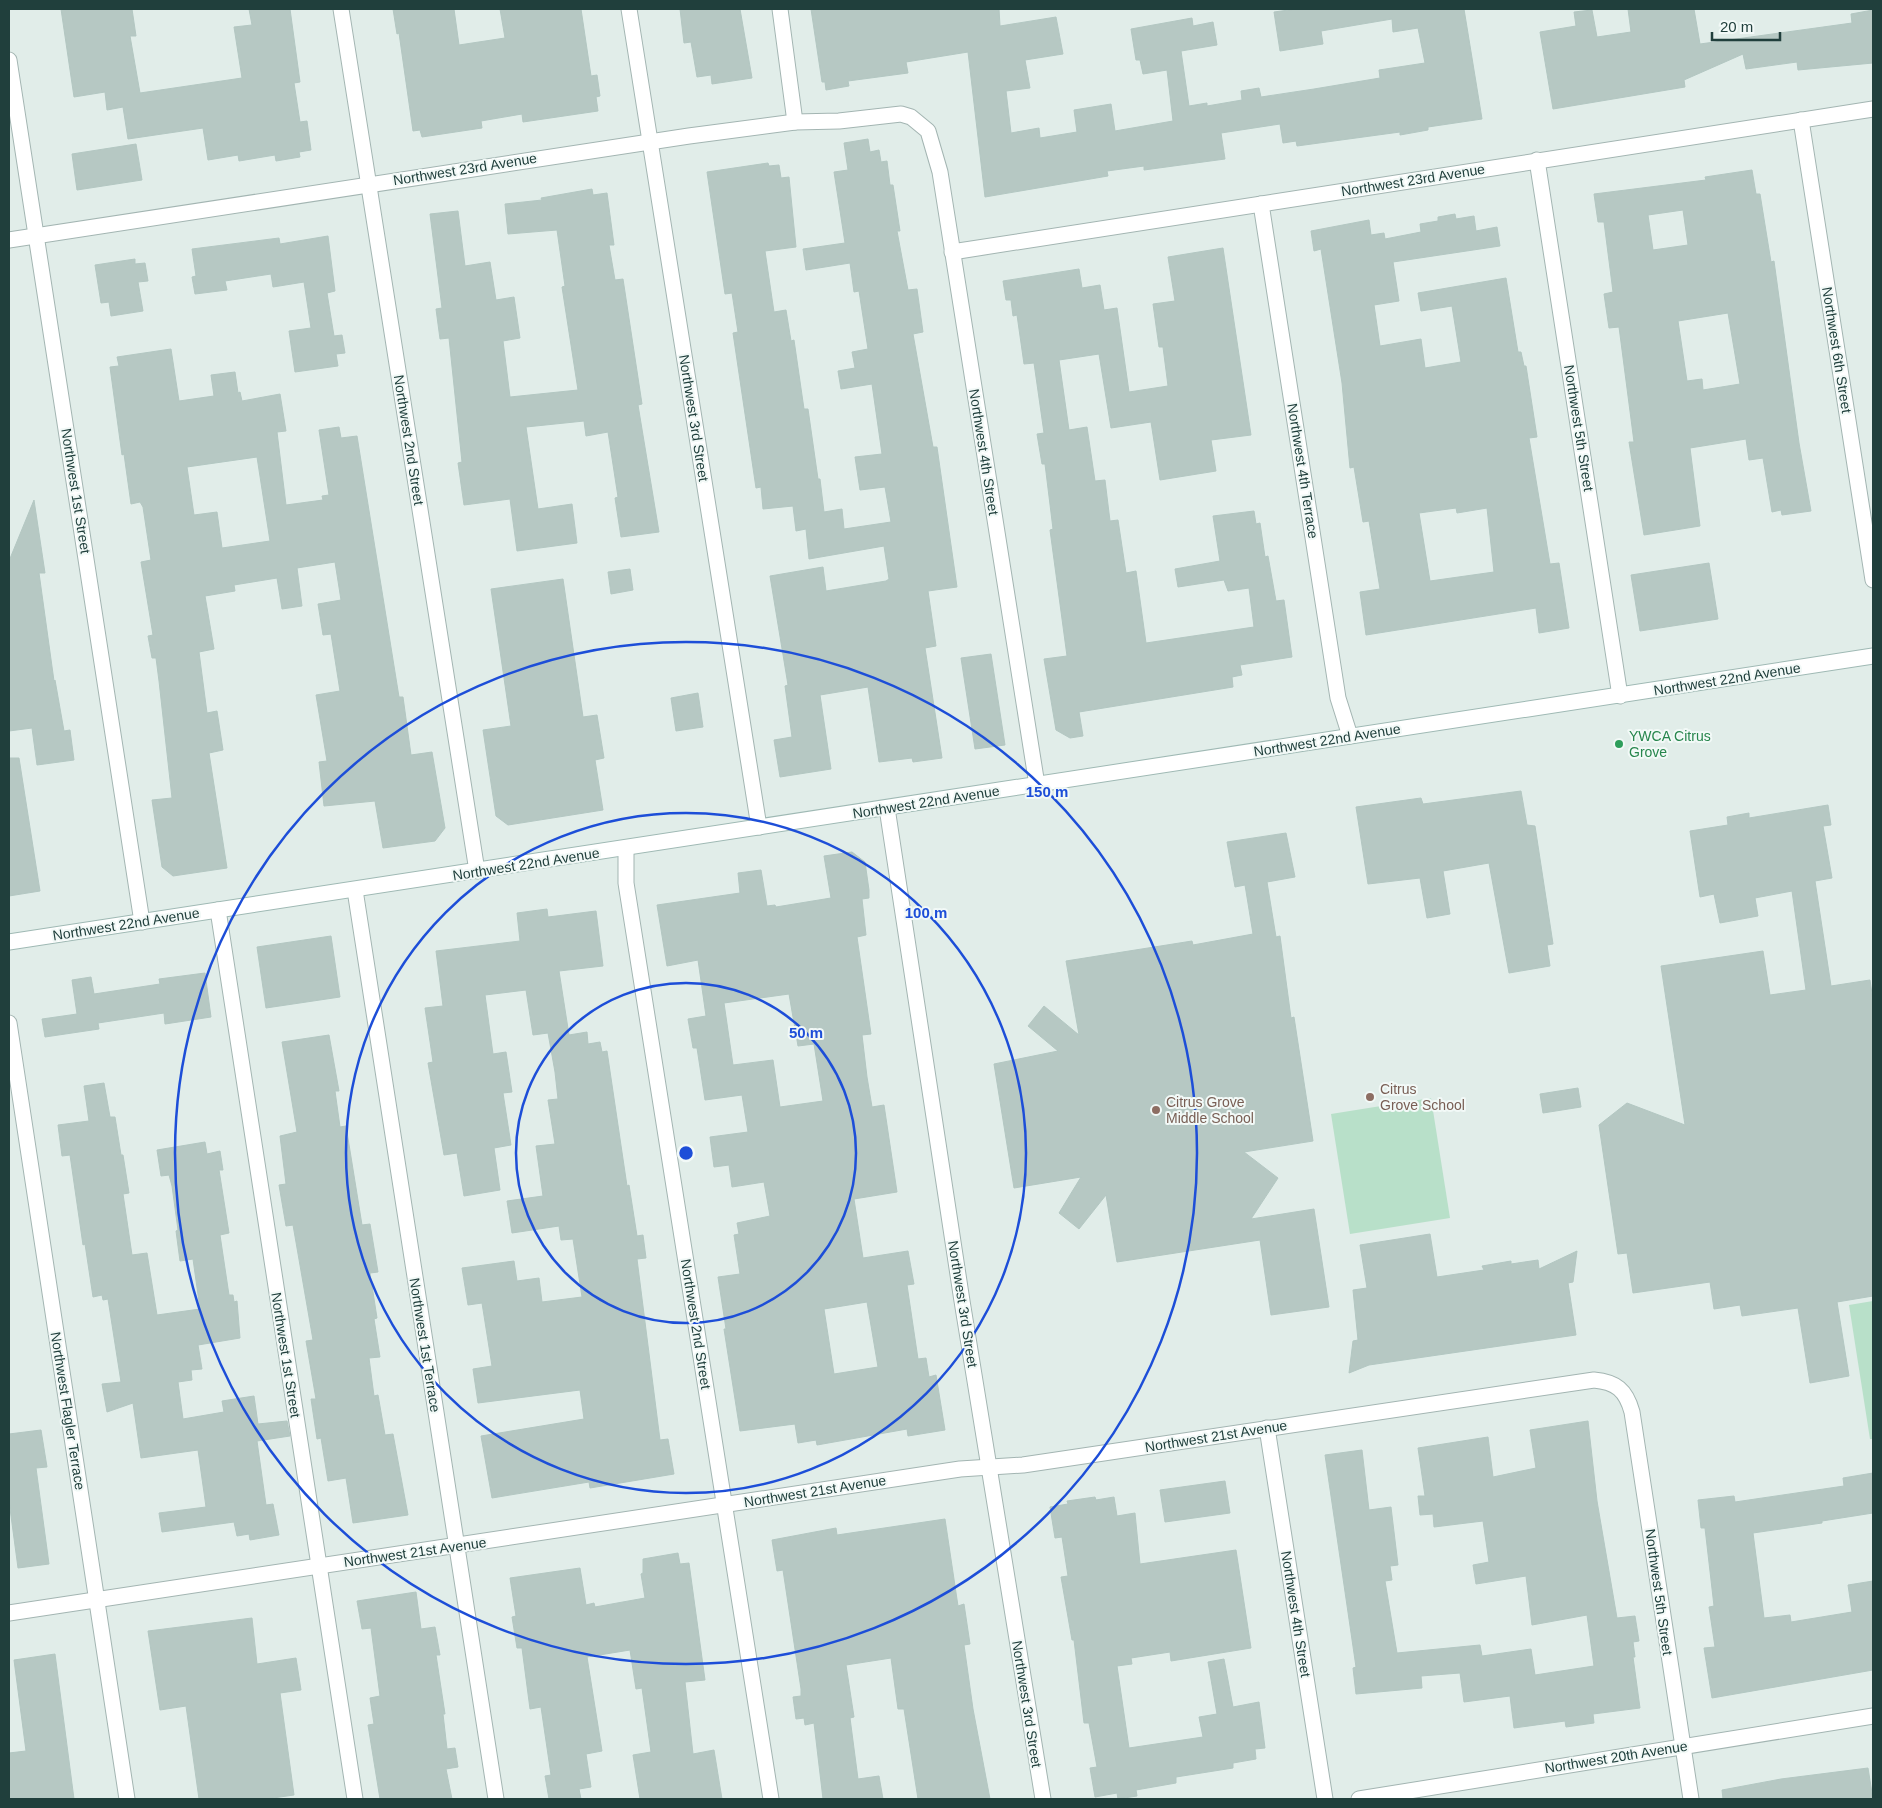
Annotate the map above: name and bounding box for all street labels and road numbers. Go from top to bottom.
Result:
street label: Northwest 23rd Avenue [392,150,538,188]
street label: Northwest 23rd Avenue [1340,161,1486,199]
street label: Northwest 6th Street [1819,286,1855,414]
street label: Northwest 3rd Street [676,353,712,483]
street label: Northwest 5th Street [1561,364,1597,492]
street label: Northwest 2nd Street [391,374,427,506]
street label: Northwest 4th Street [966,388,1002,516]
street label: Northwest 4th Terrace [1284,402,1322,540]
street label: Northwest 1st Street [58,427,94,555]
street label: Northwest 22nd Avenue [1652,659,1802,699]
street label: Northwest 22nd Avenue [1252,720,1402,760]
street label: Northwest 22nd Avenue [851,782,1001,822]
street label: Northwest 22nd Avenue [451,844,601,884]
street label: Northwest 22nd Avenue [51,904,201,944]
street label: Northwest 3rd Street [945,1239,981,1369]
street label: Northwest 2nd Street [678,1258,714,1390]
street label: Northwest 1st Terrace [406,1277,444,1414]
street label: Northwest 1st Street [268,1291,304,1419]
street label: Northwest Flagler Terrace [48,1331,88,1491]
street label: Northwest 21st Avenue [1144,1417,1288,1455]
street label: Northwest 21st Avenue [743,1472,887,1510]
street label: Northwest 5th Street [1642,1528,1676,1656]
street label: Northwest 21st Avenue [343,1534,487,1570]
street label: Northwest 4th Street [1278,1550,1314,1678]
street label: Northwest 3rd Street [1009,1639,1045,1769]
street label: Northwest 20th Avenue [1543,1738,1689,1776]

